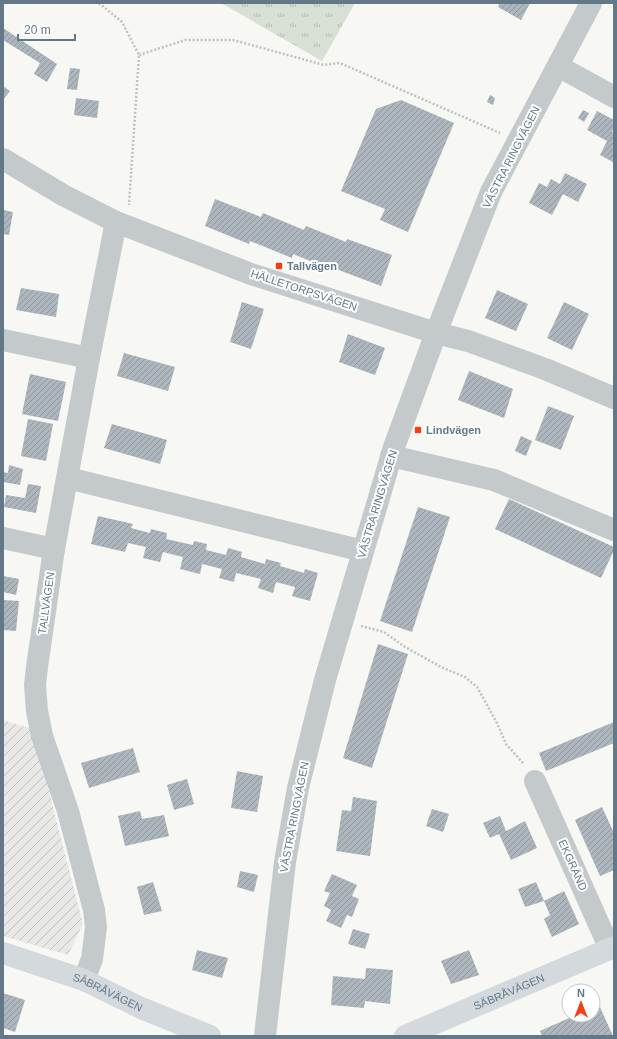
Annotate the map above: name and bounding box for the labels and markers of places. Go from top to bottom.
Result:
place label: Tallvägen [287,260,337,272]
marker: Tallvägen [274,261,284,271]
place label: Lindvägen [426,424,481,436]
marker: Lindvägen [413,425,423,435]

